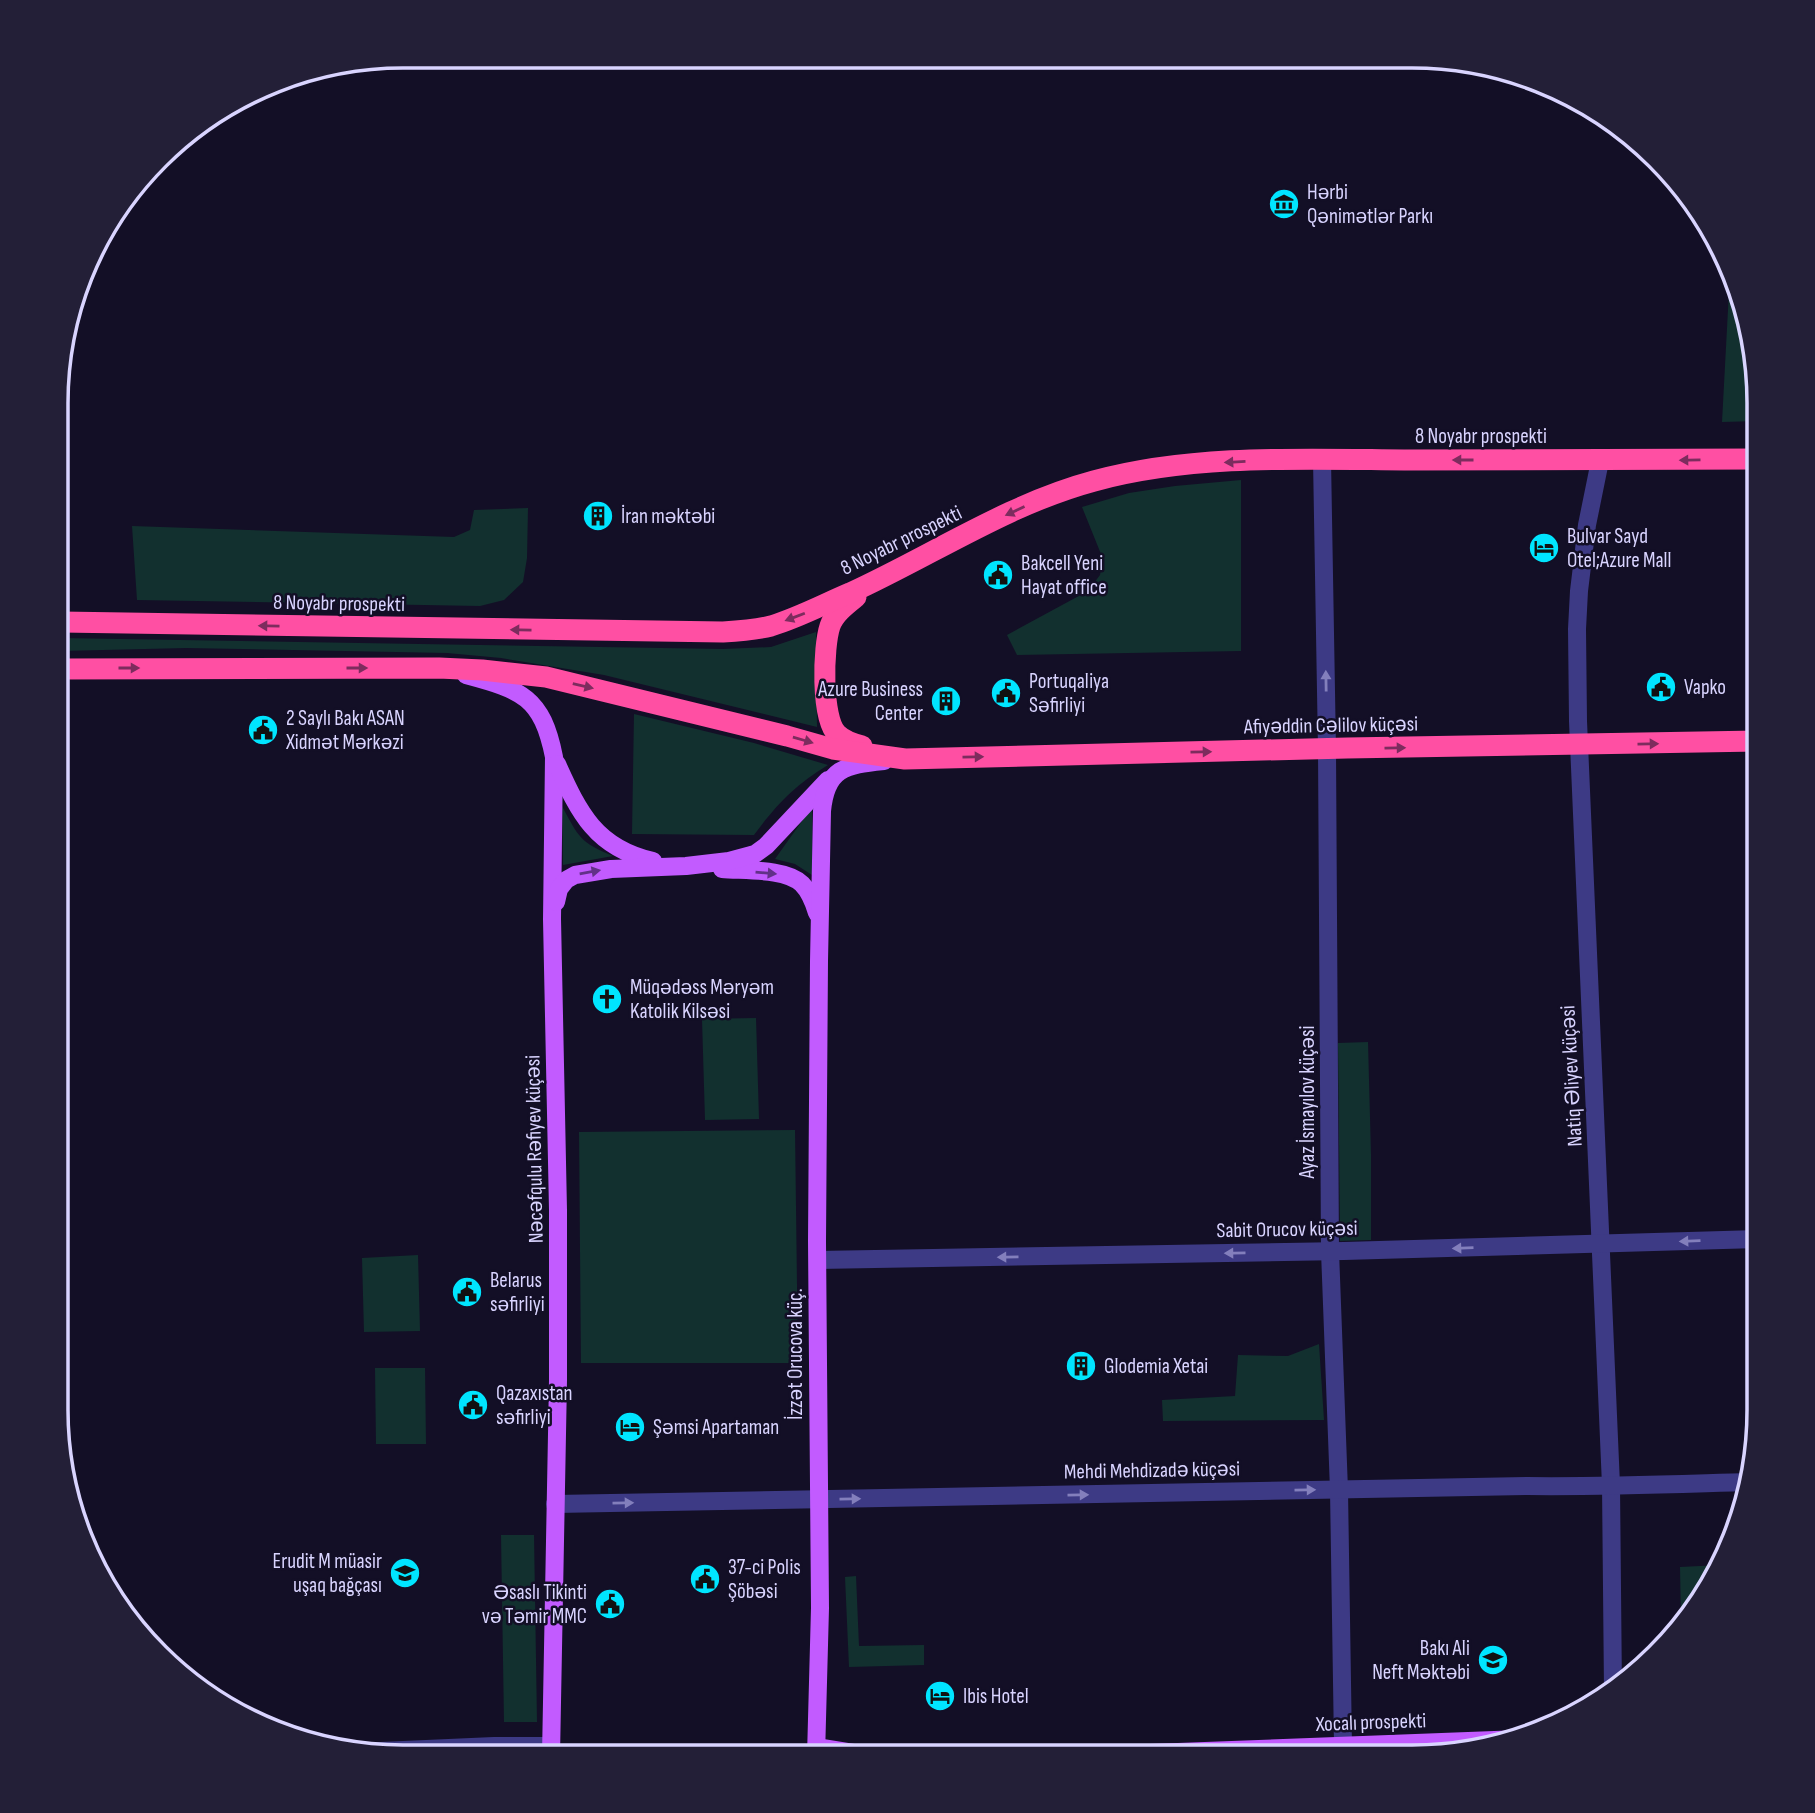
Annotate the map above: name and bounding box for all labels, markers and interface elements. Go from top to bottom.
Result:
place label: Hərbi Qənimətlər Parkı [1307,180,1433,229]
museum icon: Hərbi Qənimətlər Parkı [1267,187,1301,221]
street label: 8 Noyabr prospekti [1415,424,1547,449]
one-way arrow [1451,454,1473,466]
one-way arrow [1679,454,1701,466]
one-way arrow [1224,456,1246,467]
building icon: İran məktəbi [581,499,615,533]
street label: 8 Noyabr prospekti [836,500,966,581]
place label: İran məktəbi [621,504,715,529]
one-way arrow [1005,505,1025,516]
place label: Bulvar Sayd Otel;Azure Mall [1567,524,1671,573]
hotel icon: Bulvar Sayd Otel;Azure Mall [1527,531,1561,565]
place label: Bakcell Yeni Hayat office [1021,551,1107,600]
public building icon: Bakcell Yeni Hayat office [981,558,1015,592]
street label: 8 Noyabr prospekti [273,590,405,617]
one-way arrow [784,612,805,623]
one-way arrow [257,620,279,632]
one-way arrow [509,624,531,635]
one-way arrow [118,662,140,674]
one-way arrow [346,662,368,674]
place label: Portuqaliya Səfirliyi [1029,669,1109,718]
one-way arrow [1320,669,1332,691]
public building icon: Vapko [1644,670,1678,704]
place label: Vapko [1684,675,1726,700]
public building icon: Portuqaliya Səfirliyi [989,676,1023,710]
place label: Azure Business Center [817,677,923,726]
one-way arrow [572,681,594,692]
building icon: Azure Business Center [929,684,963,718]
place label: 2 Saylı Bakı ASAN Xidmət Mərkəzi [285,706,405,755]
street label: Afiyəddin Cəlilov küçəsi [1243,711,1418,740]
public building icon: 2 Saylı Bakı ASAN Xidmət Mərkəzi [246,713,280,747]
one-way arrow [793,736,814,746]
one-way arrow [1637,738,1659,749]
one-way arrow [1385,742,1407,754]
one-way arrow [1190,746,1212,758]
one-way arrow [963,752,985,763]
one-way arrow [579,866,601,877]
one-way arrow [755,868,777,879]
place label: Müqədəss Məryəm Katolik Kilsəsi [630,975,774,1024]
church icon: Müqədəss Məryəm Katolik Kilsəsi [590,982,624,1016]
street label: Natiq Əliyev küçəsi [1555,1005,1588,1147]
street label: Ayaz İsmayılov küçəsi [1295,1026,1320,1179]
street label: Nəcəfqulu Rəfiyev küçəsi [520,1055,549,1243]
street label: Sabit Orucov küçəsi [1216,1216,1358,1243]
one-way arrow [1679,1236,1701,1247]
one-way arrow [1451,1242,1473,1253]
one-way arrow [1224,1247,1246,1259]
one-way arrow [997,1251,1019,1263]
place label: Belarus səfirliyi [490,1268,545,1317]
public building icon: Belarus səfirliyi [450,1275,484,1309]
street label: İzzət Orucova küç. [783,1288,808,1420]
building icon: Glodemia Xetai [1064,1349,1098,1383]
place label: Glodemia Xetai [1104,1354,1208,1379]
place label: Qazaxıstan səfirliyi [496,1381,573,1430]
public building icon: Qazaxıstan səfirliyi [456,1388,490,1422]
hotel icon: Şəmsi Apartaman [613,1410,647,1444]
place label: Şəmsi Apartaman [653,1415,779,1440]
street label: Mehdi Mehdizadə küçəsi [1064,1456,1240,1485]
one-way arrow [1295,1485,1317,1496]
one-way arrow [1067,1489,1089,1500]
one-way arrow [840,1493,862,1505]
one-way arrow [612,1497,634,1509]
place label: Erudit M müasir uşaq bağçası [273,1549,382,1598]
place label: 37-ci Polis Şöbəsi [728,1555,801,1604]
school or university icon: Erudit M müasir uşaq bağçası [388,1556,422,1590]
public building icon: 37-ci Polis Şöbəsi [688,1562,722,1596]
place label: Əsaslı Tikinti və Təmir MMC [482,1580,587,1629]
public building icon: Əsaslı Tikinti və Təmir MMC [593,1587,627,1621]
place label: Bakı Ali Neft Məktəbi [1372,1636,1470,1685]
school or university icon: Bakı Ali Neft Məktəbi [1476,1643,1510,1677]
hotel icon: Ibis Hotel [923,1679,957,1713]
place label: Ibis Hotel [963,1684,1029,1709]
street label: Xocalı prospekti [1314,1708,1427,1737]

